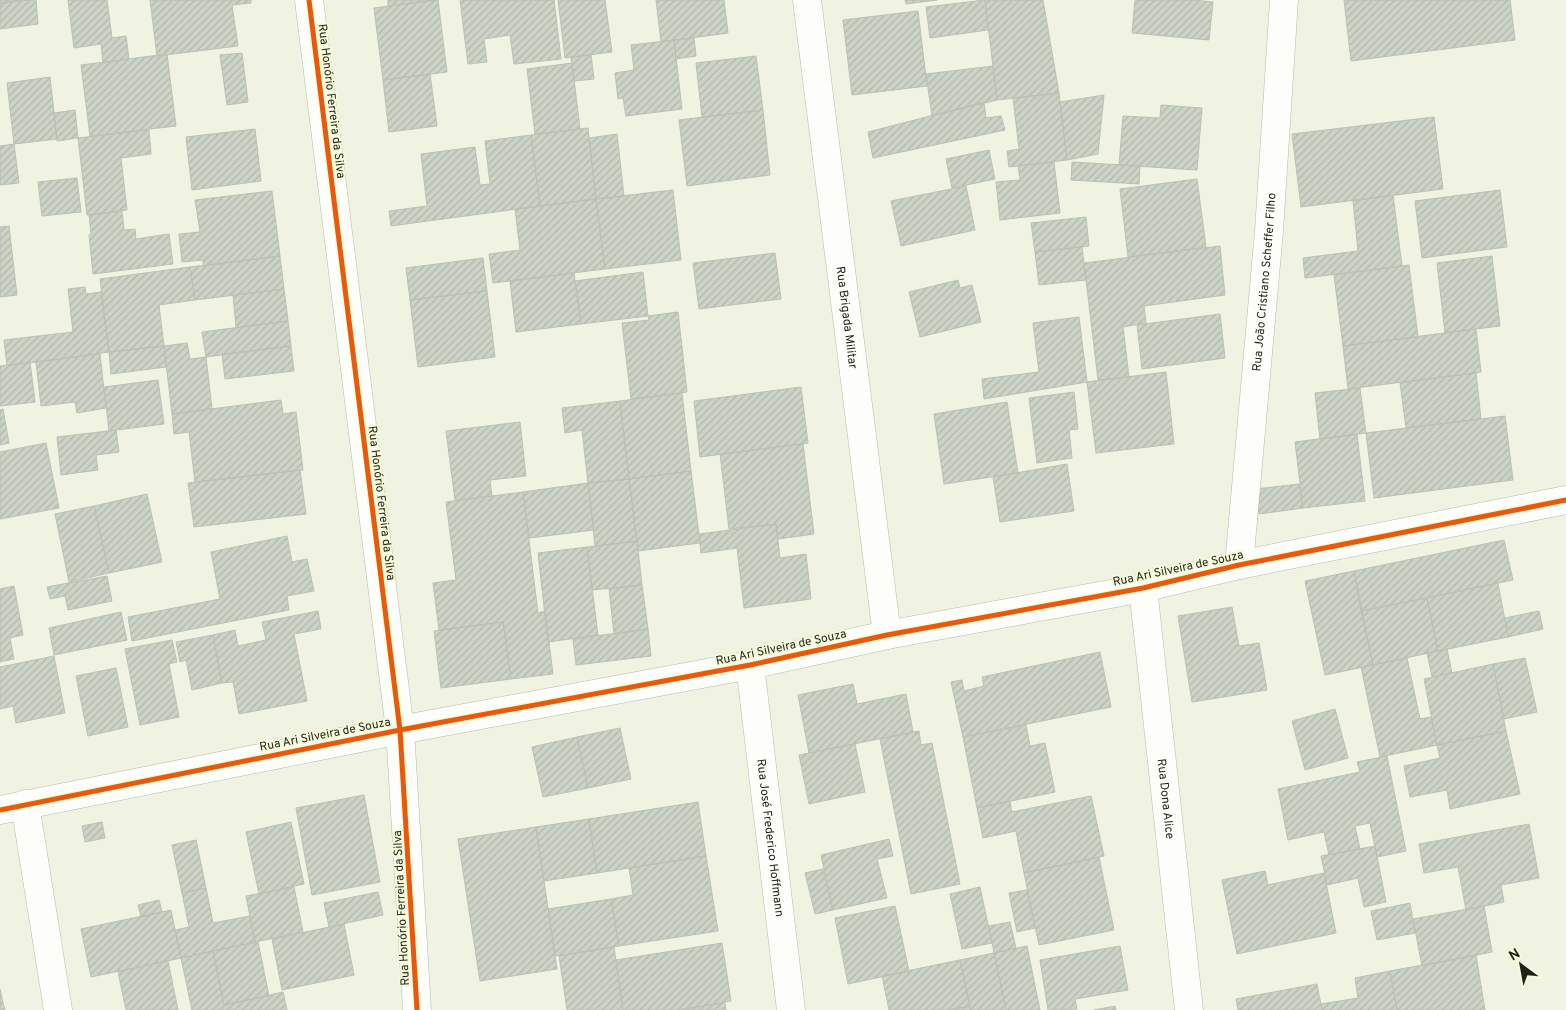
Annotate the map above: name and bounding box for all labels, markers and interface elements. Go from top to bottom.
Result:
street label: Rua Honório Ferreira da Silva [314,23,348,179]
street label: Rua João Cristiano Scheffer Filho [1249,192,1280,372]
street label: Rua Brigada Militar [832,265,860,370]
street label: Rua Honório Ferreira da Silva [364,425,398,581]
street label: Rua Ari Silveira de Souza [1111,547,1245,591]
street label: Rua Ari Silveira de Souza [714,626,848,670]
street label: Rua Ari Silveira de Souza [258,714,392,756]
street label: Rua José Frederico Hoffmann [752,758,787,918]
street label: Rua Dona Alice [1153,758,1177,840]
street label: Rua Honório Ferreira da Silva [390,830,414,986]
north arrow [1496,940,1546,990]
text: N [1506,945,1524,965]

